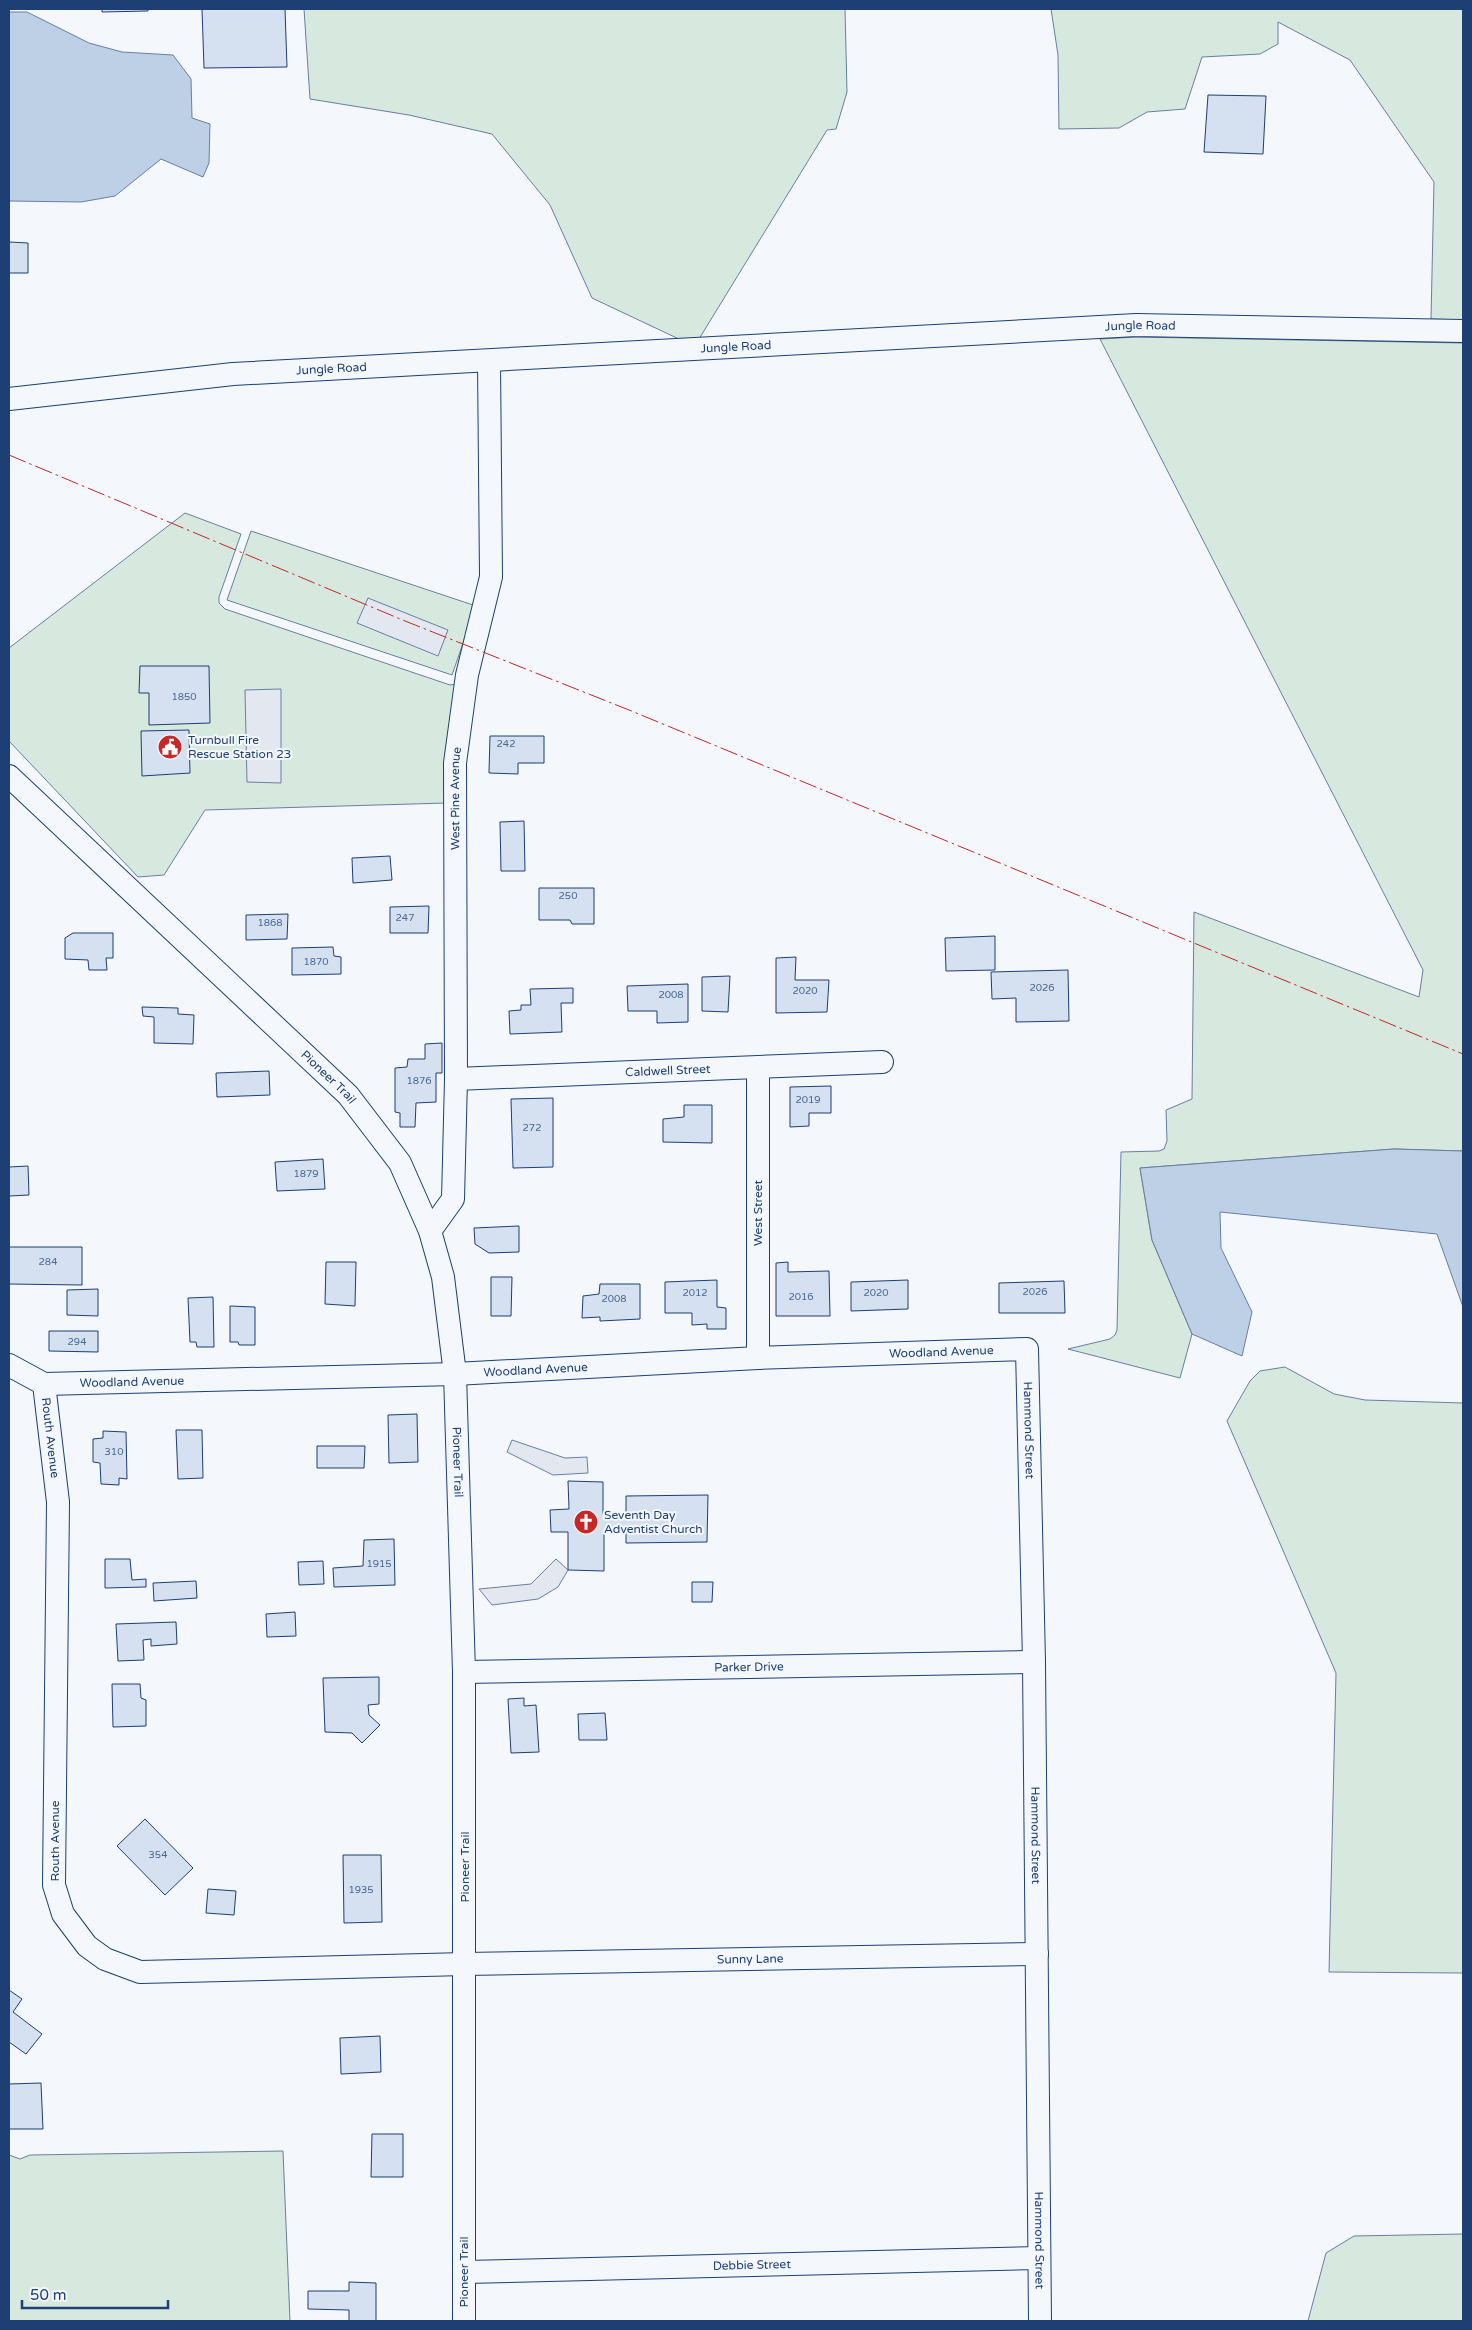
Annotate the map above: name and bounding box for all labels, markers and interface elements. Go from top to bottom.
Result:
street label: Jungle Road [1105,318,1176,334]
street label: Jungle Road [700,338,772,356]
street label: Jungle Road [296,360,367,378]
house number: 1850 [171,691,197,703]
place label: Turnbull Fire Rescue Station 23 [188,733,291,761]
public building icon: Turnbull Fire Rescue Station 23 [157,734,183,760]
house number: 242 [497,738,515,750]
street label: West Pine Avenue [448,746,464,850]
house number: 250 [559,890,577,902]
house number: 247 [396,912,414,924]
house number: 1868 [257,917,283,929]
house number: 1870 [303,956,329,968]
house number: 2026 [1029,982,1055,994]
house number: 2020 [792,985,818,997]
house number: 2008 [658,989,684,1001]
street label: Pioneer Trail [298,1047,359,1106]
street label: Caldwell Street [625,1062,711,1079]
house number: 1876 [406,1075,432,1087]
house number: 2019 [795,1094,821,1106]
house number: 272 [523,1122,541,1134]
house number: 1879 [293,1168,319,1180]
street label: West Street [751,1180,765,1246]
house number: 284 [39,1256,57,1268]
house number: 2026 [1022,1286,1048,1298]
house number: 2012 [682,1287,708,1299]
house number: 2020 [863,1287,889,1299]
house number: 2016 [788,1291,814,1303]
house number: 2008 [601,1293,627,1305]
house number: 294 [68,1336,86,1348]
street label: Woodland Avenue [889,1343,994,1361]
street label: Woodland Avenue [483,1360,589,1379]
street label: Woodland Avenue [80,1374,185,1390]
street label: Hammond Street [1021,1381,1037,1480]
street label: Routh Avenue [39,1397,62,1479]
street label: Pioneer Trail [450,1426,466,1498]
house number: 310 [105,1446,123,1458]
place label: Seventh Day Adventist Church [604,1508,703,1536]
church icon: Seventh Day Adventist Church [573,1509,599,1535]
house number: 1915 [366,1558,392,1570]
street label: Parker Drive [714,1659,784,1675]
street label: Hammond Street [1028,1786,1043,1884]
street label: Routh Avenue [48,1800,62,1882]
street label: Pioneer Trail [458,1832,472,1902]
house number: 354 [149,1849,167,1861]
house number: 1935 [348,1884,374,1896]
street label: Sunny Lane [717,1951,784,1967]
street label: Hammond Street [1032,2191,1047,2289]
street label: Pioneer Trail [457,2237,471,2307]
street label: Debbie Street [713,2257,791,2273]
scale bar [22,2278,169,2310]
text: 50 m [30,2286,67,2304]

